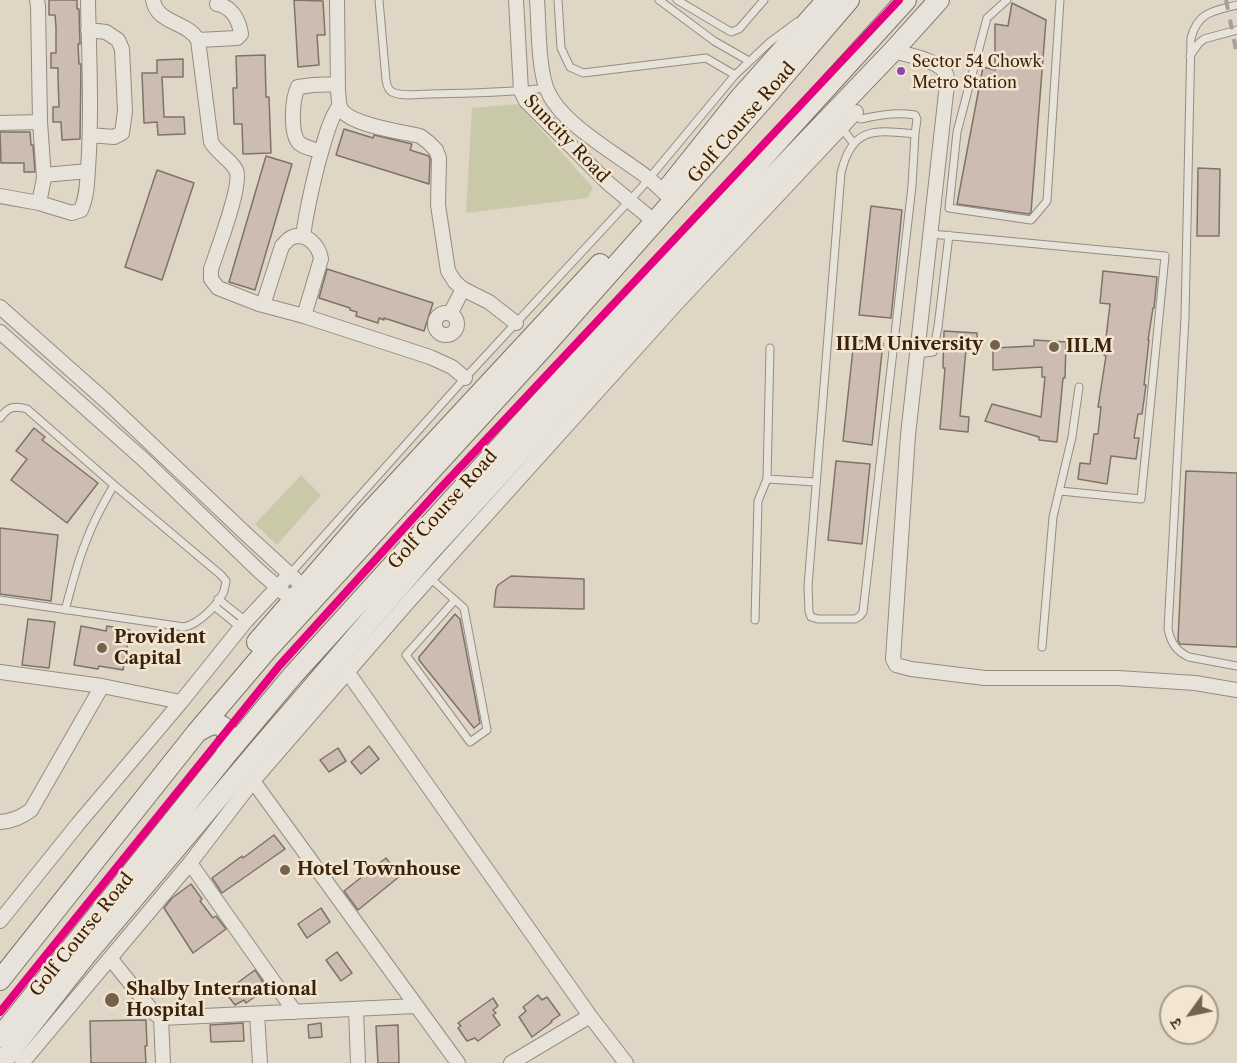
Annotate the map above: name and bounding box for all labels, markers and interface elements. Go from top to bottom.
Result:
place label: Sector 54 Chowk Metro Station [912,52,1042,90]
street label: Golf Course Road [684,58,800,188]
marker: Sector 54 Chowk Metro Station [895,65,907,77]
street label: Suncity Road [519,91,613,187]
place label: IILM University [836,334,983,356]
place label: IILM [1066,336,1113,358]
marker: IILM University [988,338,1002,352]
marker: IILM [1047,340,1061,354]
street label: Golf Course Road [384,446,502,574]
place label: Provident Capital [114,627,206,670]
marker: Provident Capital [95,641,109,655]
place label: Hotel Townhouse [297,859,461,881]
marker: Hotel Townhouse [278,863,292,877]
street label: Golf Course Road [25,869,139,1001]
place label: Shalby International Hospital [126,979,317,1022]
north arrow [1159,985,1219,1045]
marker: Shalby International Hospital [103,991,121,1009]
text: उ [1165,1015,1186,1033]

